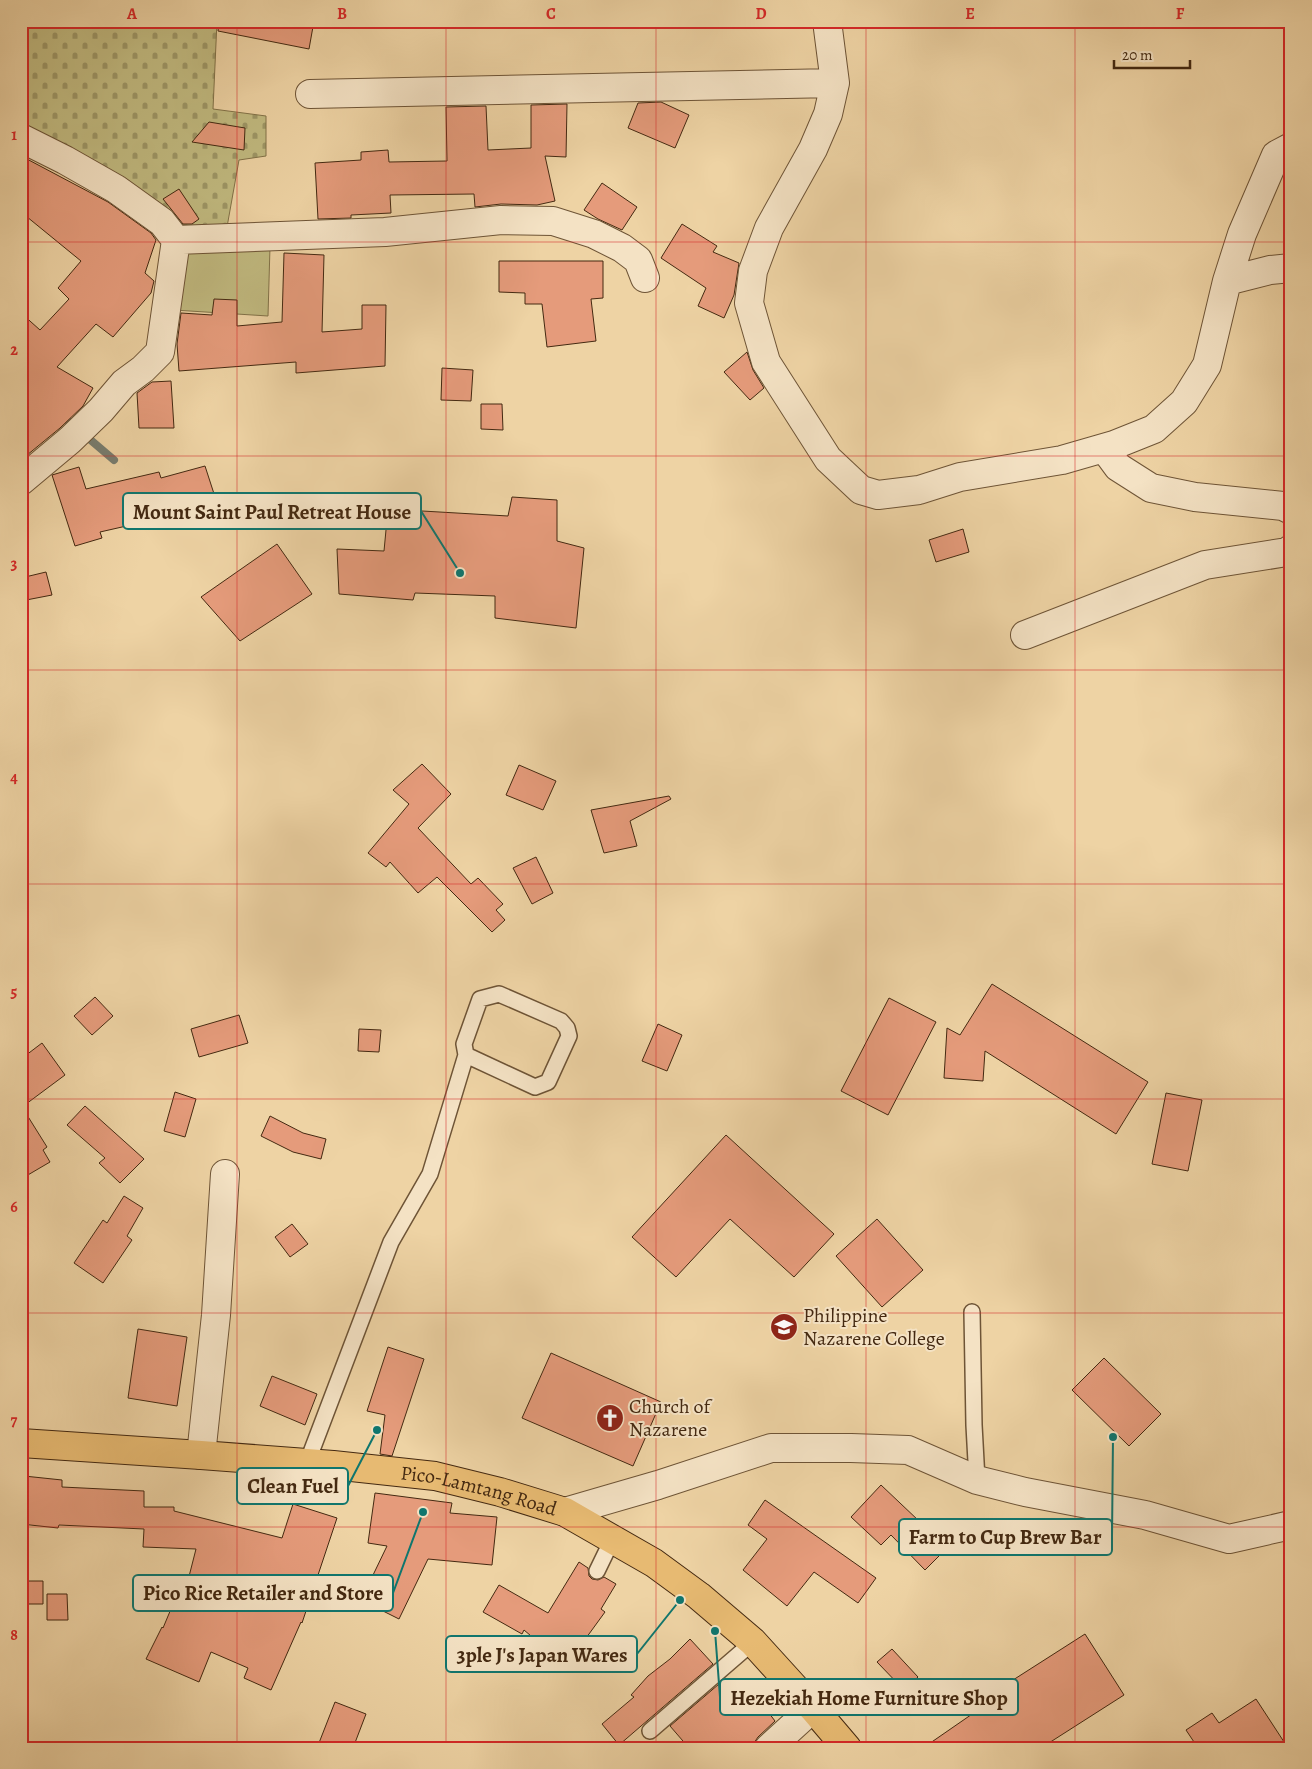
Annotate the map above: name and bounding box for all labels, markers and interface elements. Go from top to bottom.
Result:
text: A [126,3,138,25]
text: B [337,3,347,25]
text: C [546,3,556,25]
text: D [755,3,767,25]
text: E [965,3,975,25]
text: F [1176,3,1185,25]
scale bar [1114,38,1191,70]
text: 20 m [1122,45,1153,65]
text: 1 [11,124,17,146]
text: 2 [10,339,18,361]
callout: Mount Saint Paul Retreat House [123,493,421,529]
text: Mount Saint Paul Retreat House [133,498,412,526]
text: 3 [11,553,18,575]
text: 4 [10,767,18,789]
text: 5 [11,981,18,1003]
text: 6 [10,1196,18,1218]
place label: Philippine Nazarene College [803,1302,945,1352]
school or university icon: Philippine Nazarene College [769,1312,799,1342]
place label: Church of Nazarene [629,1393,714,1443]
church icon: Church of Nazarene [595,1403,625,1433]
text: 7 [11,1410,18,1432]
street label: Pico-Lamtang Road [399,1459,560,1523]
callout: Clean Fuel [237,1468,348,1504]
text: Clean Fuel [247,1472,339,1500]
callout: Farm to Cup Brew Bar [899,1519,1112,1555]
text: Farm to Cup Brew Bar [908,1523,1102,1551]
callout: Pico Rice Retailer and Store [133,1575,393,1611]
text: Pico Rice Retailer and Store [143,1579,384,1607]
text: 8 [10,1624,18,1646]
callout: 3ple J's Japan Wares [446,1636,637,1672]
text: 3ple J's Japan Wares [456,1641,628,1669]
callout: Hezekiah Home Furniture Shop [720,1679,1018,1715]
text: Hezekiah Home Furniture Shop [730,1684,1008,1712]

